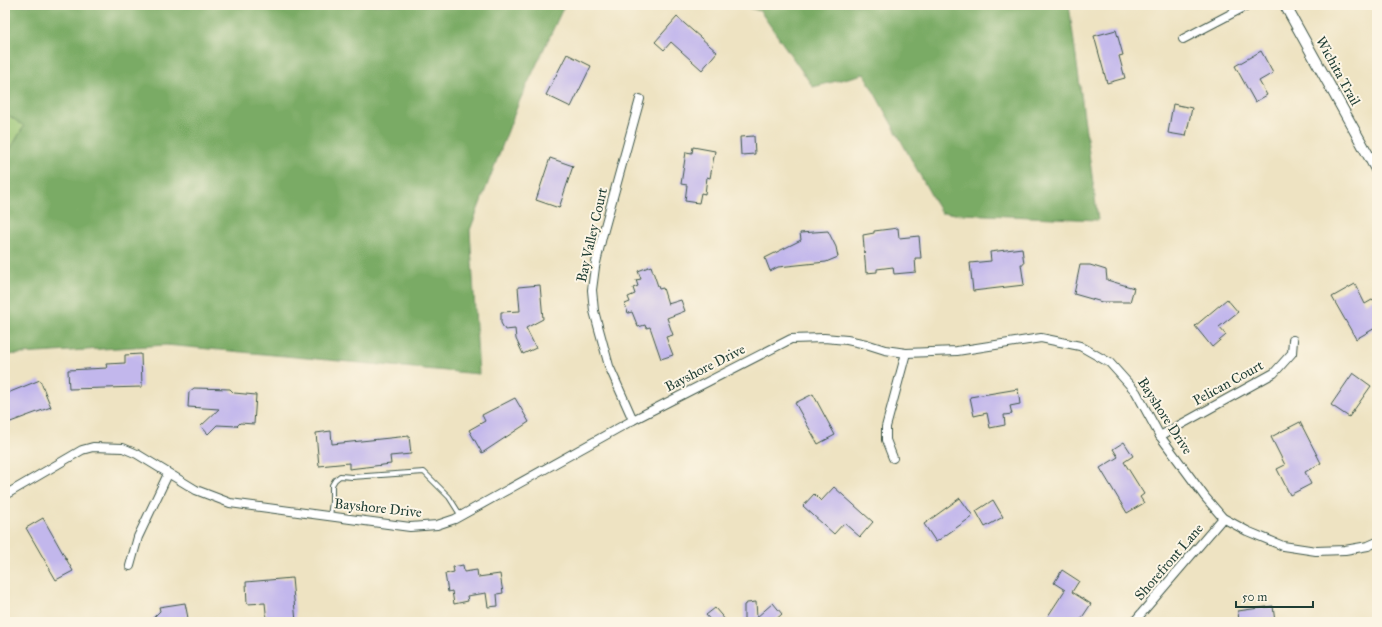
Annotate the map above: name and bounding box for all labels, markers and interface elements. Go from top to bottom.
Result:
street label: Wichita Trail [1312,33,1364,109]
street label: Bay Valley Court [573,186,611,284]
street label: Bayshore Drive [662,340,748,396]
street label: Pelican Court [1190,357,1266,409]
street label: Bayshore Drive [1134,375,1196,458]
street label: Bayshore Drive [333,495,423,521]
street label: Shorefront Lane [1131,520,1207,604]
scale bar [1236,583,1313,609]
text: 50 m [1242,590,1267,604]

